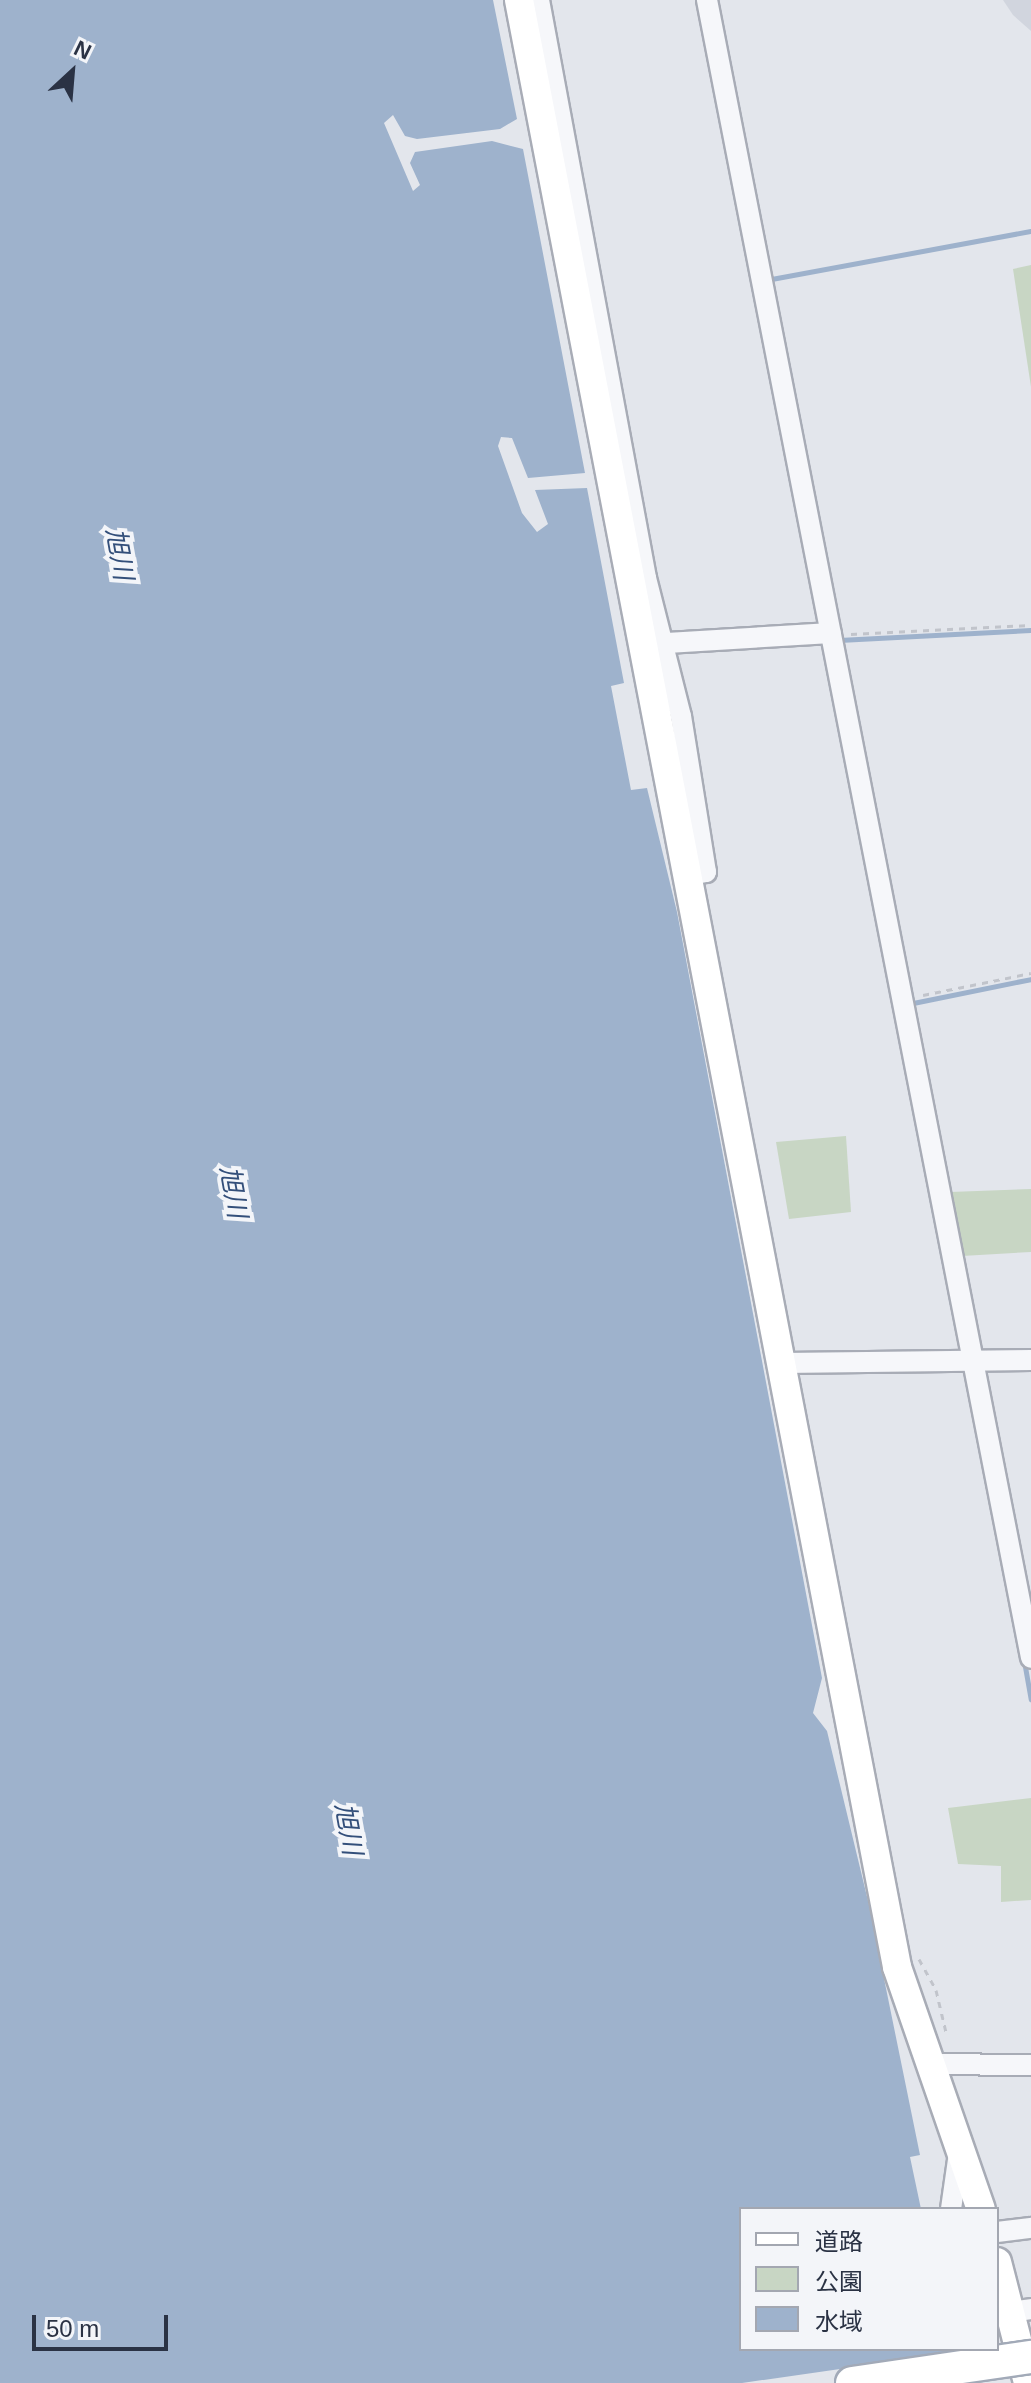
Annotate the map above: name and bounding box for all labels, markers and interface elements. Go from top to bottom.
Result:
north arrow [32,32,112,112]
text: N [70,35,95,65]
water label: 旭川 [99,526,139,582]
water label: 旭川 [213,1164,253,1220]
water label: 旭川 [328,1801,368,1857]
legend [739,2207,999,2351]
text: 道路 [815,2228,863,2255]
text: 公園 [815,2268,863,2295]
scale bar [36,2299,172,2349]
text: 水域 [815,2308,863,2335]
text: 50 m [46,2315,99,2342]

